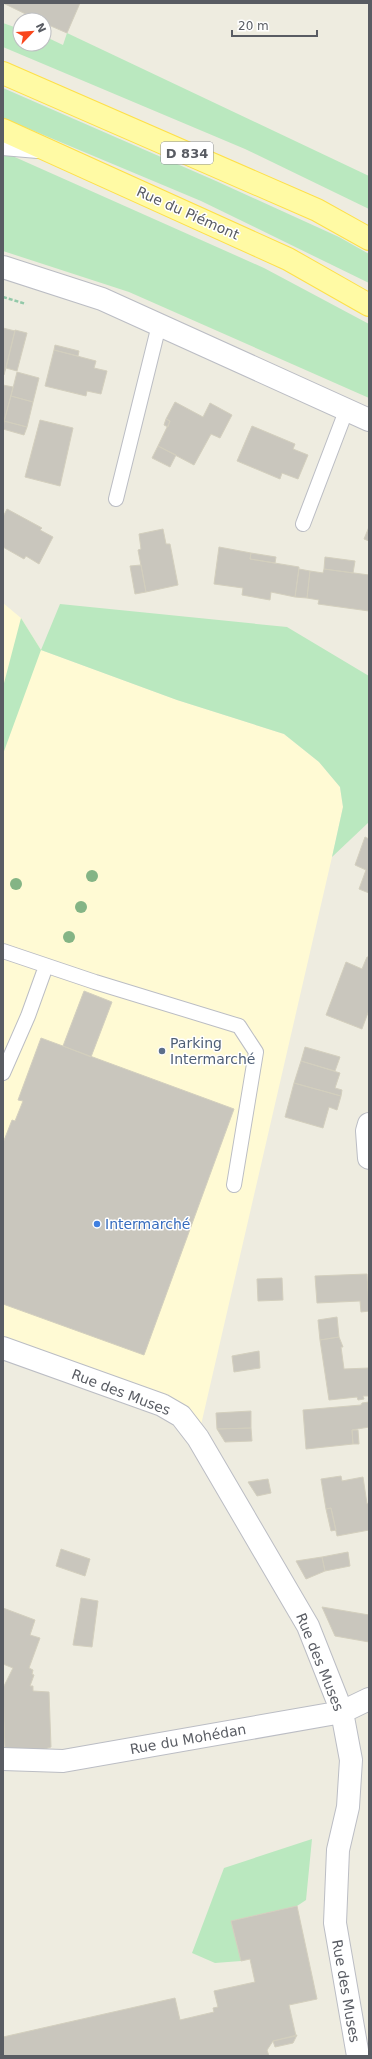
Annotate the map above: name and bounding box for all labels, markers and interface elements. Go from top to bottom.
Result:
north arrow [12,12,52,52]
scale bar [232,12,317,38]
text: 20 m [238,19,269,33]
text: N [33,21,48,35]
road number: D 834 [161,142,213,164]
street label: Rue du Piémont [134,183,242,243]
place label: Parking Intermarché [170,1035,255,1067]
marker: Parking Intermarché [157,1046,167,1056]
place label: Intermarché [105,1216,190,1232]
marker: Intermarché [92,1219,102,1229]
street label: Rue des Muses [69,1366,173,1418]
street label: Rue des Muses [293,1611,347,1713]
street label: Rue du Mohédan [129,1721,247,1757]
street label: Rue des Muses [329,1938,363,2044]

